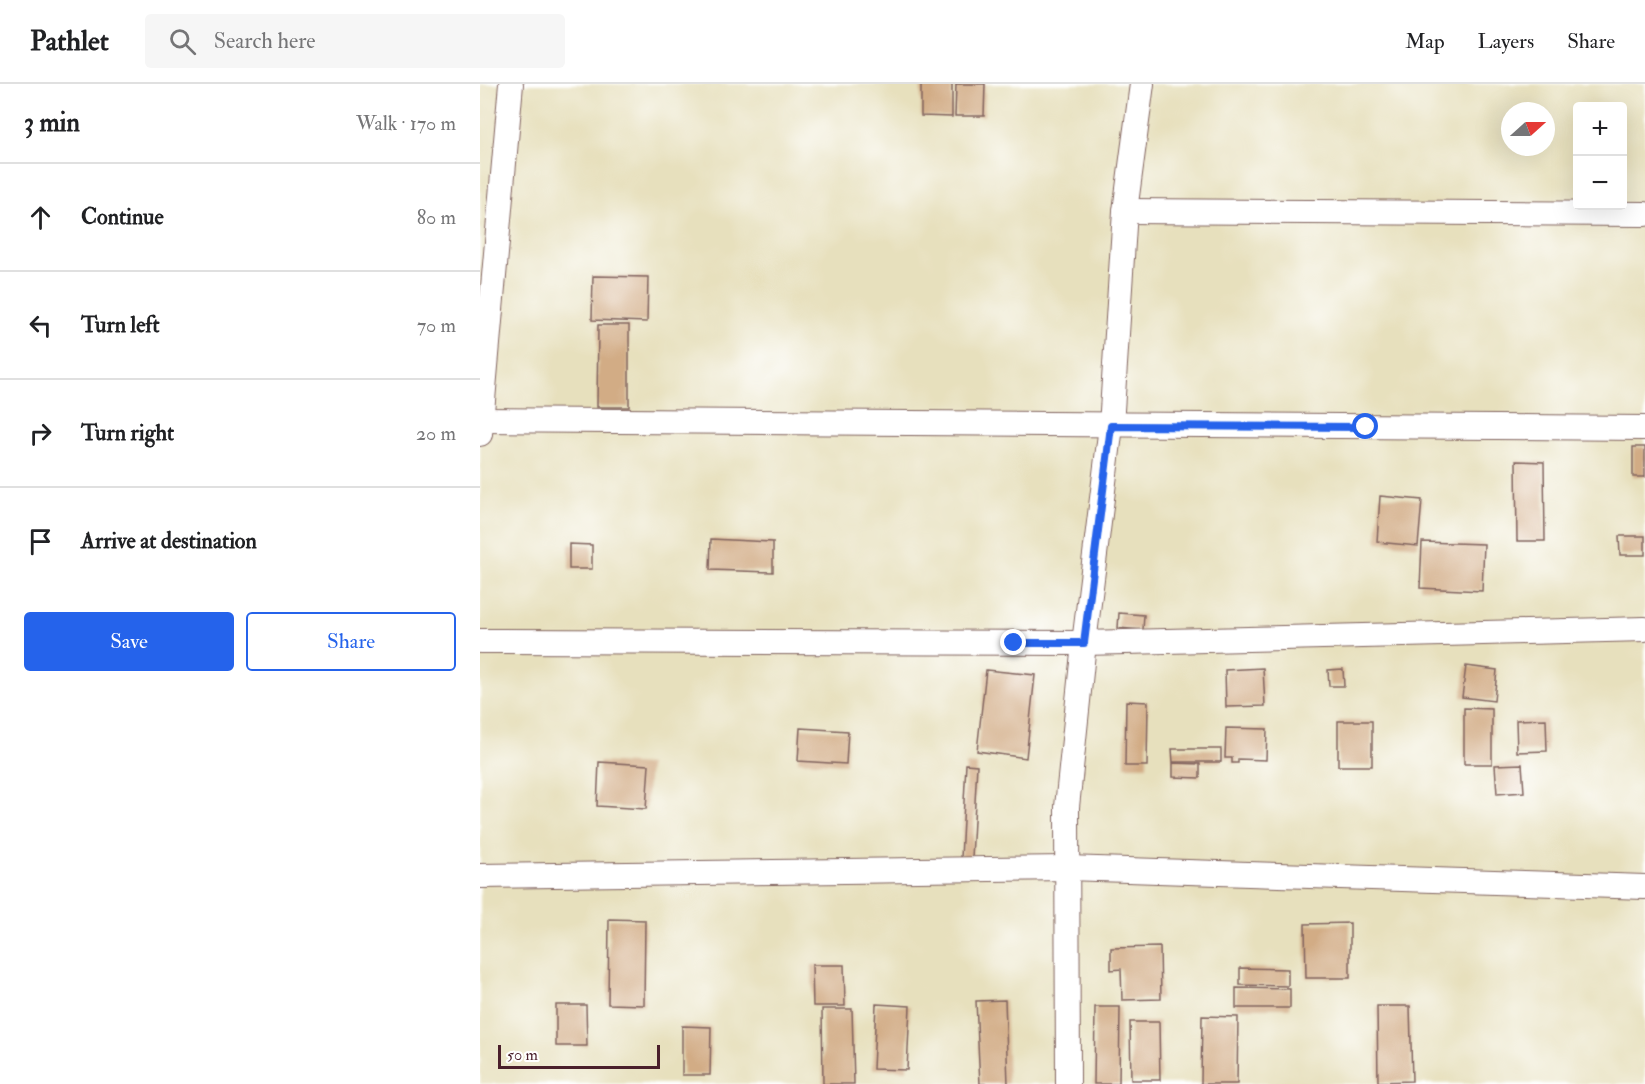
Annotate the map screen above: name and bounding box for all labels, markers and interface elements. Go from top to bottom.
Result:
search box [145,14,565,68]
text: Pathlet [30,24,109,59]
icon: search [166,25,199,58]
text: Search here [214,27,316,55]
text: Map [1405,28,1445,55]
text: Layers [1478,28,1534,55]
text: Share [1567,28,1615,55]
north arrow [1501,102,1555,156]
map controls [1573,102,1627,210]
button: + [1573,102,1627,156]
text: 3 min [24,107,80,139]
text: Walk · 170 m [356,111,456,136]
button: − [1573,156,1627,210]
icon: ahead [24,201,57,234]
text: Continue [81,203,164,231]
text: 80 m [417,205,456,230]
icon: left [24,309,57,342]
text: Turn left [81,311,160,339]
text: 70 m [417,313,456,338]
route start [1352,413,1378,439]
icon: right [24,417,57,450]
text: Turn right [81,419,174,447]
text: 20 m [416,421,456,446]
icon: arrive [24,525,57,558]
text: Arrive at destination [81,527,257,555]
button: Save [24,612,234,671]
button: Share [246,612,456,671]
route end [1000,629,1026,655]
scale bar [498,1042,660,1070]
text: 50 m [507,1045,538,1065]

